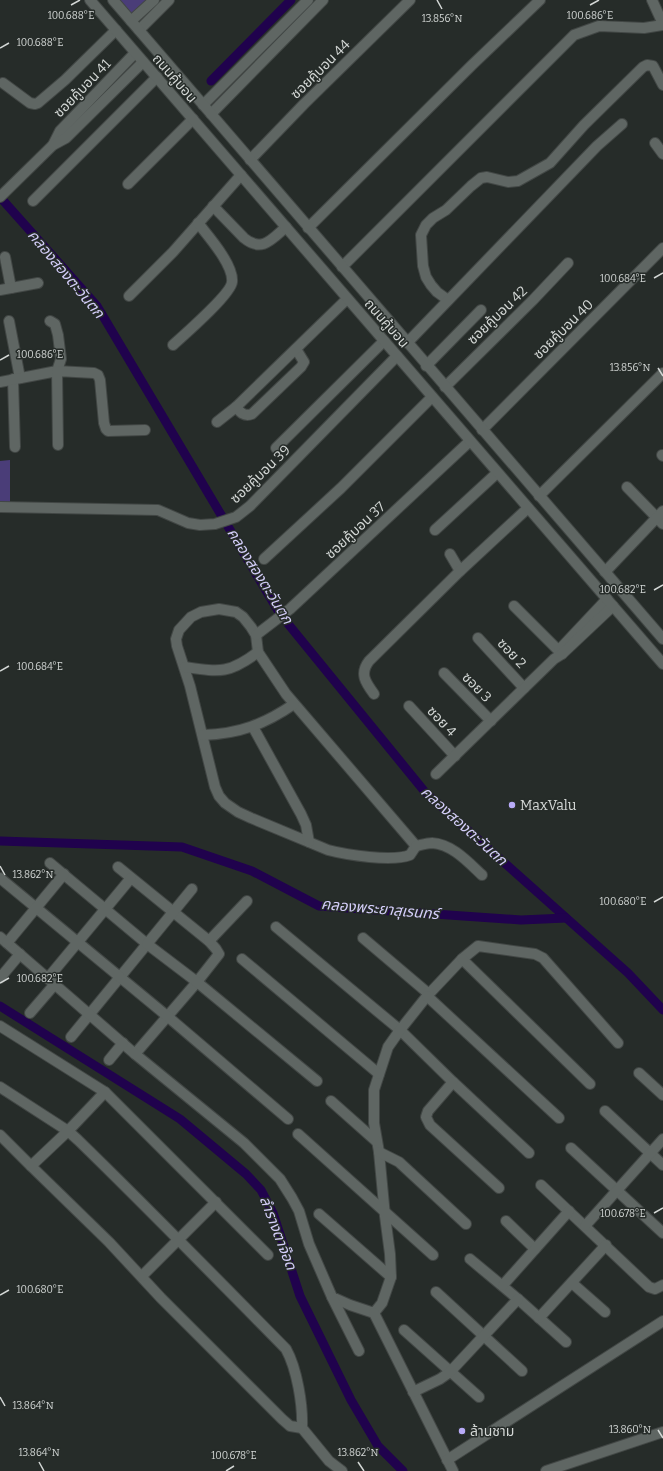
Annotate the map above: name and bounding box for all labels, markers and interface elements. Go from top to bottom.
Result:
text: 100.688°E [48,10,94,22]
text: 100.686°E [567,10,613,22]
text: 13.856°N [422,13,462,25]
street label: ซอยคู้บอน 44 [287,36,354,103]
text: 100.688°E [17,37,63,49]
street label: ถนนคู้บอน [149,50,200,106]
street label: ซอยคู้บอน 41 [50,55,115,121]
water label: คลองสองตะวันตก [24,226,109,322]
text: 100.684°E [600,273,646,285]
street label: ซอยคู้บอน 42 [464,283,531,348]
street label: ถนนคู้บอน [361,295,412,351]
street label: ซอยคู้บอน 40 [530,296,597,363]
text: 100.686°E [17,349,63,361]
text: 13.856°N [610,362,650,374]
street label: ซอยคู้บอน 39 [227,442,294,507]
street label: ซอยคู้บอน 37 [322,498,389,562]
water label: คลองสองตะวันตก [223,525,297,628]
text: 100.682°E [600,584,646,596]
street label: ซอย 2 [494,635,530,672]
text: 100.684°E [17,661,63,673]
street label: ซอย 3 [458,669,495,706]
street label: ซอย 4 [423,703,460,740]
water label: คลองสองตะวันตก [417,783,511,870]
place label: MaxValu [520,797,577,814]
marker: MaxValu [507,800,517,810]
text: 13.862°N [12,869,54,881]
water label: คลองพระยาสุเรนทร์ [320,895,443,923]
text: 100.680°E [600,896,646,908]
text: 100.682°E [17,973,63,985]
water label: ลำรางตาจ๊อด [256,1194,301,1273]
text: 100.678°E [600,1208,646,1220]
text: 100.680°E [17,1284,63,1296]
text: 13.864°N [12,1400,54,1412]
place label: ล้านชาม [470,1423,514,1440]
text: 13.860°N [609,1424,651,1436]
marker: ล้านชาม [457,1426,467,1436]
text: 13.864°N [18,1447,60,1459]
text: 13.862°N [337,1447,379,1459]
text: 100.678°E [211,1450,257,1462]

